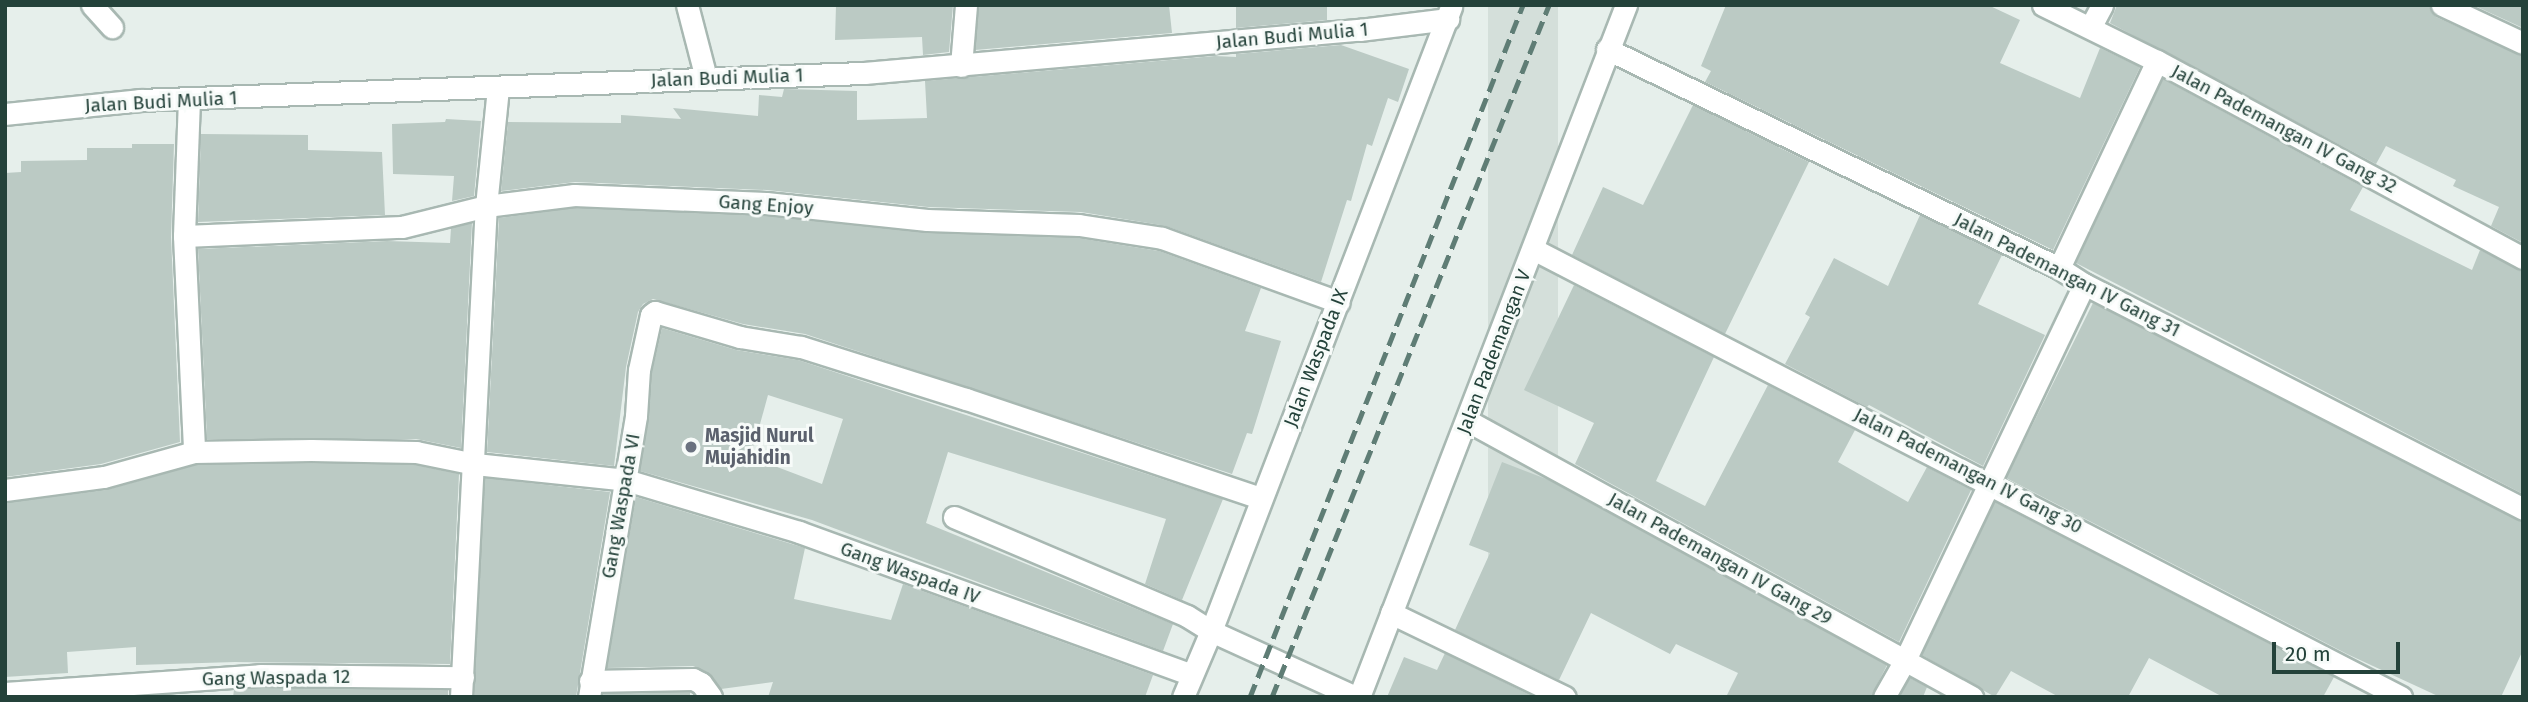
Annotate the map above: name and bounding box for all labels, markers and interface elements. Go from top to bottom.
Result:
street label: Jalan Budi Mulia 1 [1215,18,1369,54]
street label: Jalan Pademangan IV Gang 32 [2167,60,2401,198]
street label: Jalan Budi Mulia 1 [650,64,804,92]
street label: Jalan Budi Mulia 1 [84,87,238,117]
street label: Gang Enjoy [718,190,814,220]
street label: Jalan Pademangan IV Gang 31 [1950,208,2184,342]
street label: Jalan Pademangan V [1452,267,1536,437]
street label: Jalan Waspada IX [1279,286,1353,430]
street label: Jalan Pademangan IV Gang 30 [1850,403,2086,539]
place label: Masjid Nurul Mujahidin [705,425,814,469]
street label: Gang Waspada VI [597,432,645,580]
marker: Masjid Nurul Mujahidin [683,439,699,455]
street label: Jalan Pademangan IV Gang 29 [1604,488,1836,630]
street label: Gang Waspada IV [837,537,983,609]
scale bar [2276,628,2404,672]
text: 20 m [2285,641,2331,667]
street label: Gang Waspada 12 [202,665,350,691]

